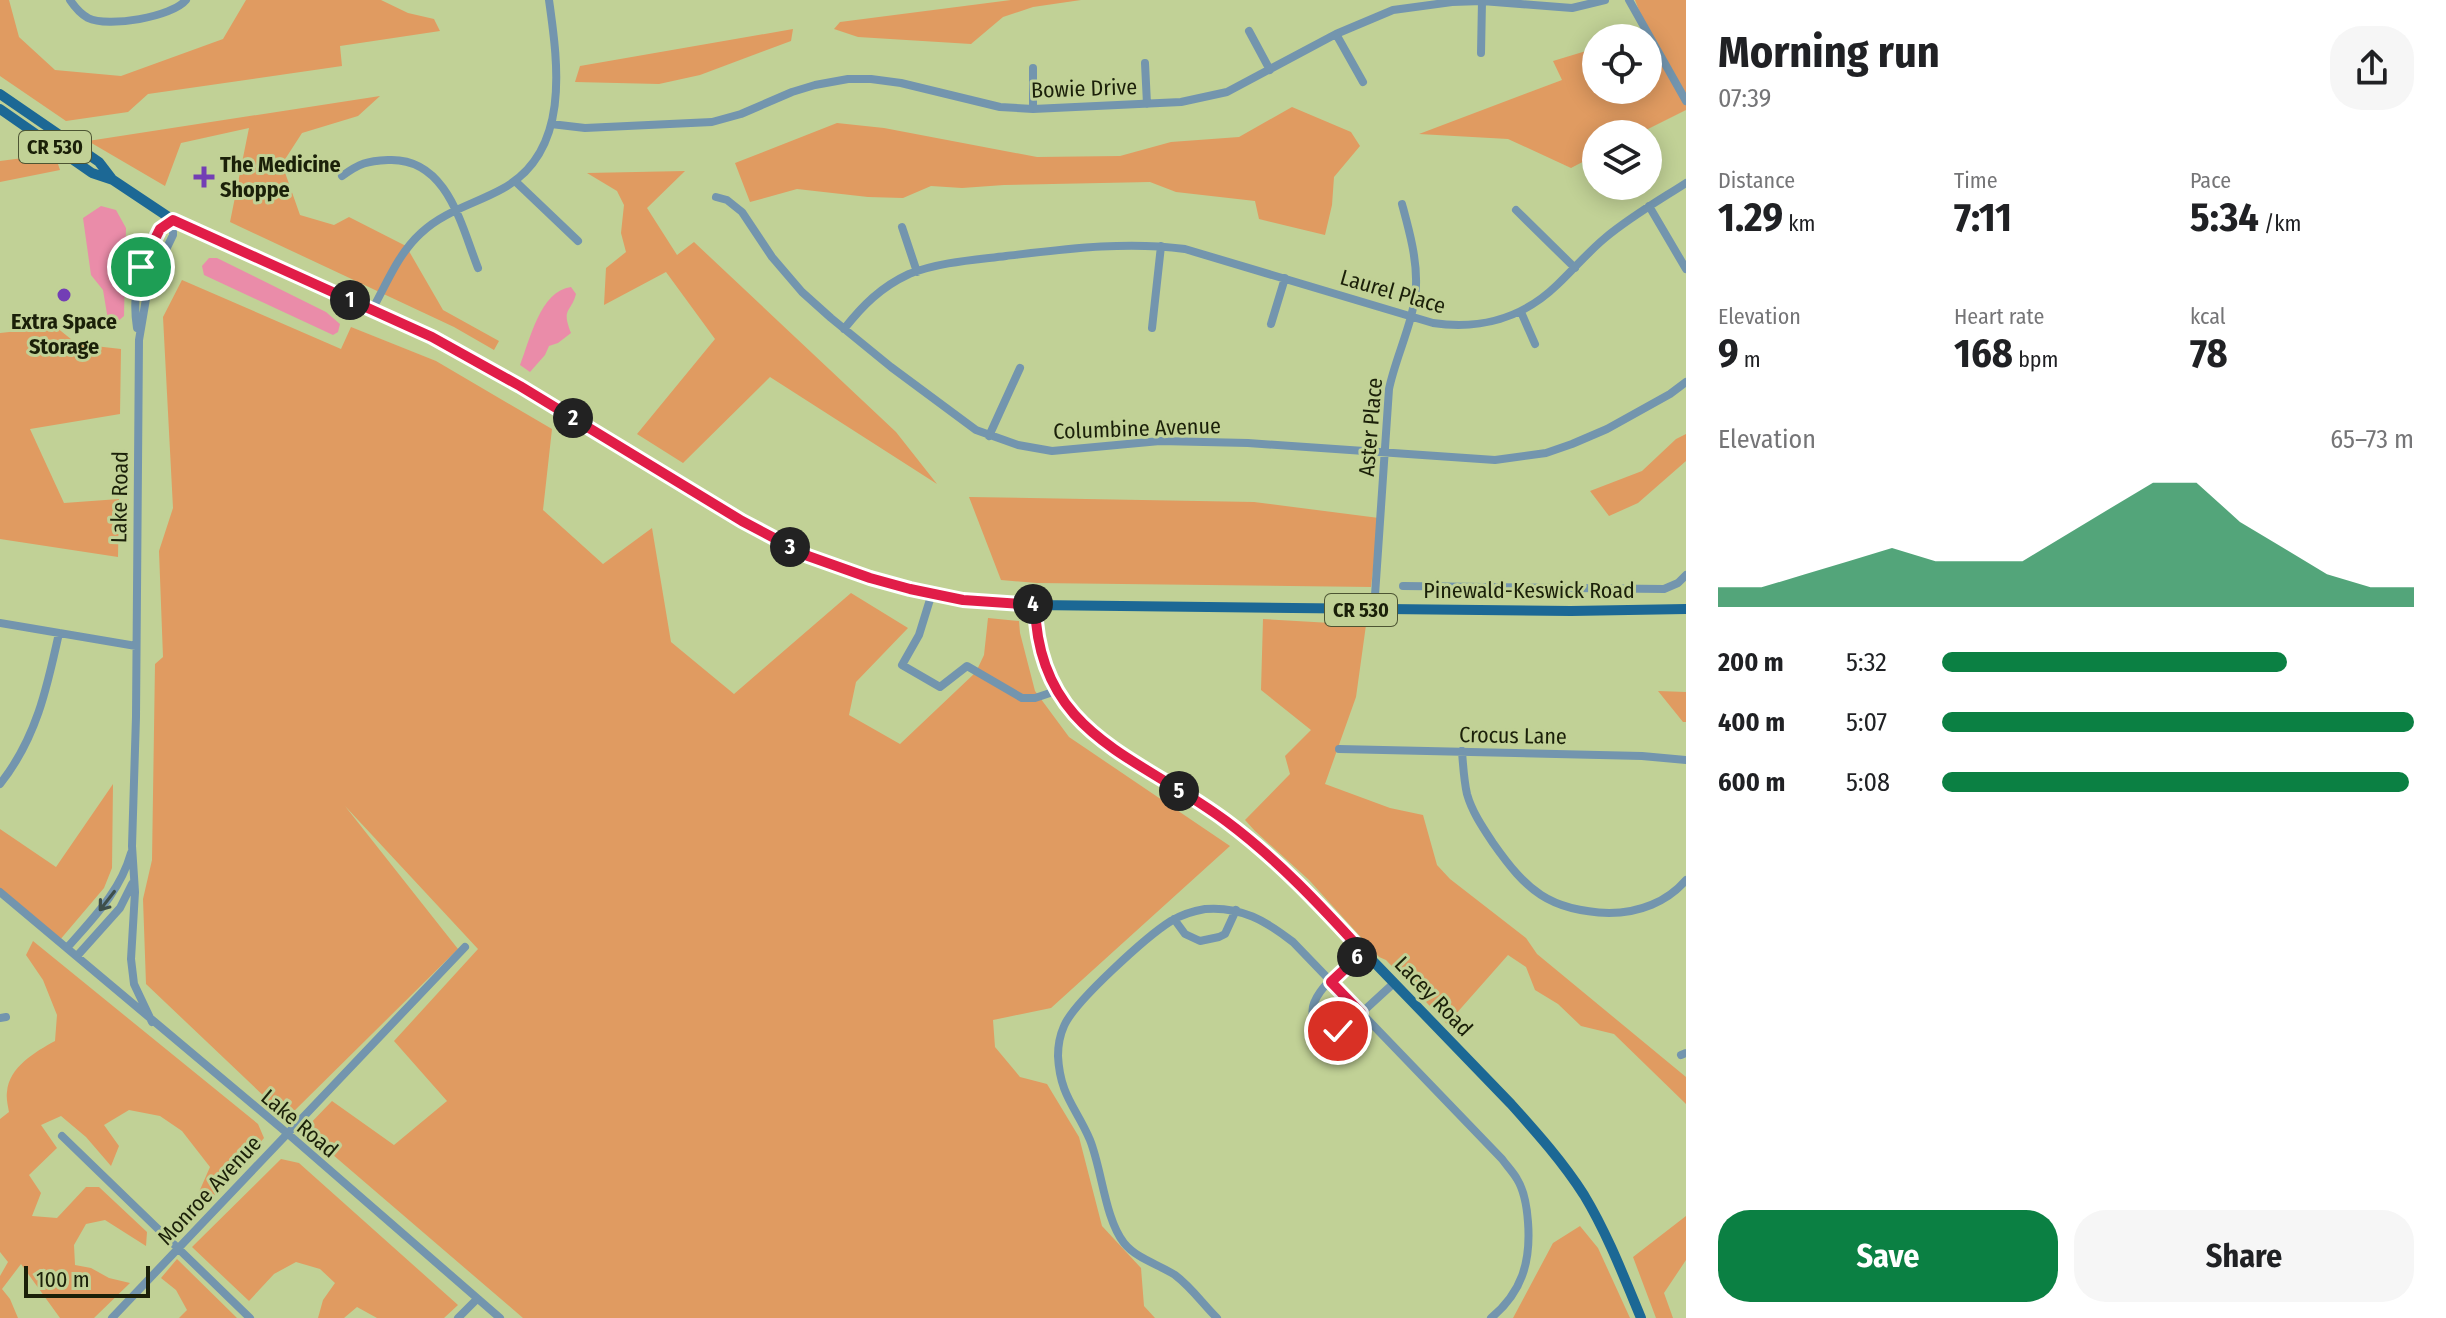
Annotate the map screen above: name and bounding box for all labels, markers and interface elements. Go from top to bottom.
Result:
map controls [1582,24,1662,200]
button: locate [1582,24,1662,104]
text: Morning run [1718,26,1940,79]
button: share [2330,26,2414,110]
street label: Bowie Drive [1030,73,1138,104]
text: 07:39 [1718,83,1771,114]
button: layers [1582,120,1662,200]
road number: CR 530 [19,131,91,163]
place label: The Medicine Shoppe [220,151,341,203]
text: Distance [1718,167,1795,194]
text: Time [1954,167,1998,194]
text: Pace [2190,167,2231,194]
marker: The Medicine Shoppe [195,168,213,186]
text: 1.29 [1718,194,1783,242]
text: 7:11 [1954,194,2012,242]
text: 5:34 [2190,194,2259,242]
text: km [1783,210,1815,237]
text: /km [2259,210,2301,237]
pin [107,233,175,301]
icon: arrive [119,245,163,289]
street label: Laurel Place [1337,264,1449,319]
pin: 1 [330,280,370,320]
marker: Extra Space Storage [55,286,73,304]
text: 1 [345,286,355,313]
text: Elevation [1718,303,1801,330]
text: Heart rate [1954,303,2044,330]
text: kcal [2190,303,2226,330]
place label: Extra Space Storage [11,308,117,360]
text: 9 [1718,330,1739,378]
text: 168 [1954,330,2013,378]
text: 78 [2190,330,2228,378]
text: m [1739,346,1761,373]
text: bpm [2013,346,2058,373]
street label: Aster Place [1353,376,1388,478]
pin: 2 [553,398,593,438]
text: 2 [568,404,578,431]
street label: Columbine Avenue [1053,412,1221,445]
text: Elevation [1718,424,1816,455]
text: 65–73 m [2330,424,2414,455]
street label: Lake Road [105,451,134,543]
pin: 3 [770,527,810,567]
text: 3 [785,533,795,560]
street label: Pinewald-Keswick Road [1423,577,1635,604]
pin: 4 [1013,584,1053,624]
text: 4 [1027,590,1039,617]
road number: CR 530 [1325,594,1397,626]
text: 200 m [1718,647,1784,678]
text: 5:32 [1846,647,1887,678]
text: 400 m [1718,707,1785,738]
text: 5:07 [1846,707,1887,738]
street label: Crocus Lane [1459,721,1567,750]
text: 600 m [1718,767,1785,798]
text: 5:08 [1846,767,1890,798]
pin: 5 [1159,771,1199,811]
text: 5 [1174,777,1184,804]
one-way arrow [98,890,115,911]
pin: 6 [1337,937,1377,977]
text: 6 [1351,943,1363,970]
street label: Lacey Road [1389,951,1478,1042]
pin [1304,997,1372,1065]
icon: check [1316,1009,1360,1053]
street label: Lake Road [256,1083,344,1163]
street label: Monroe Avenue [152,1130,267,1251]
button: Save [1718,1210,2058,1302]
button: Share [2074,1210,2414,1302]
scale bar [24,1262,150,1298]
text: 100 m [36,1266,90,1293]

